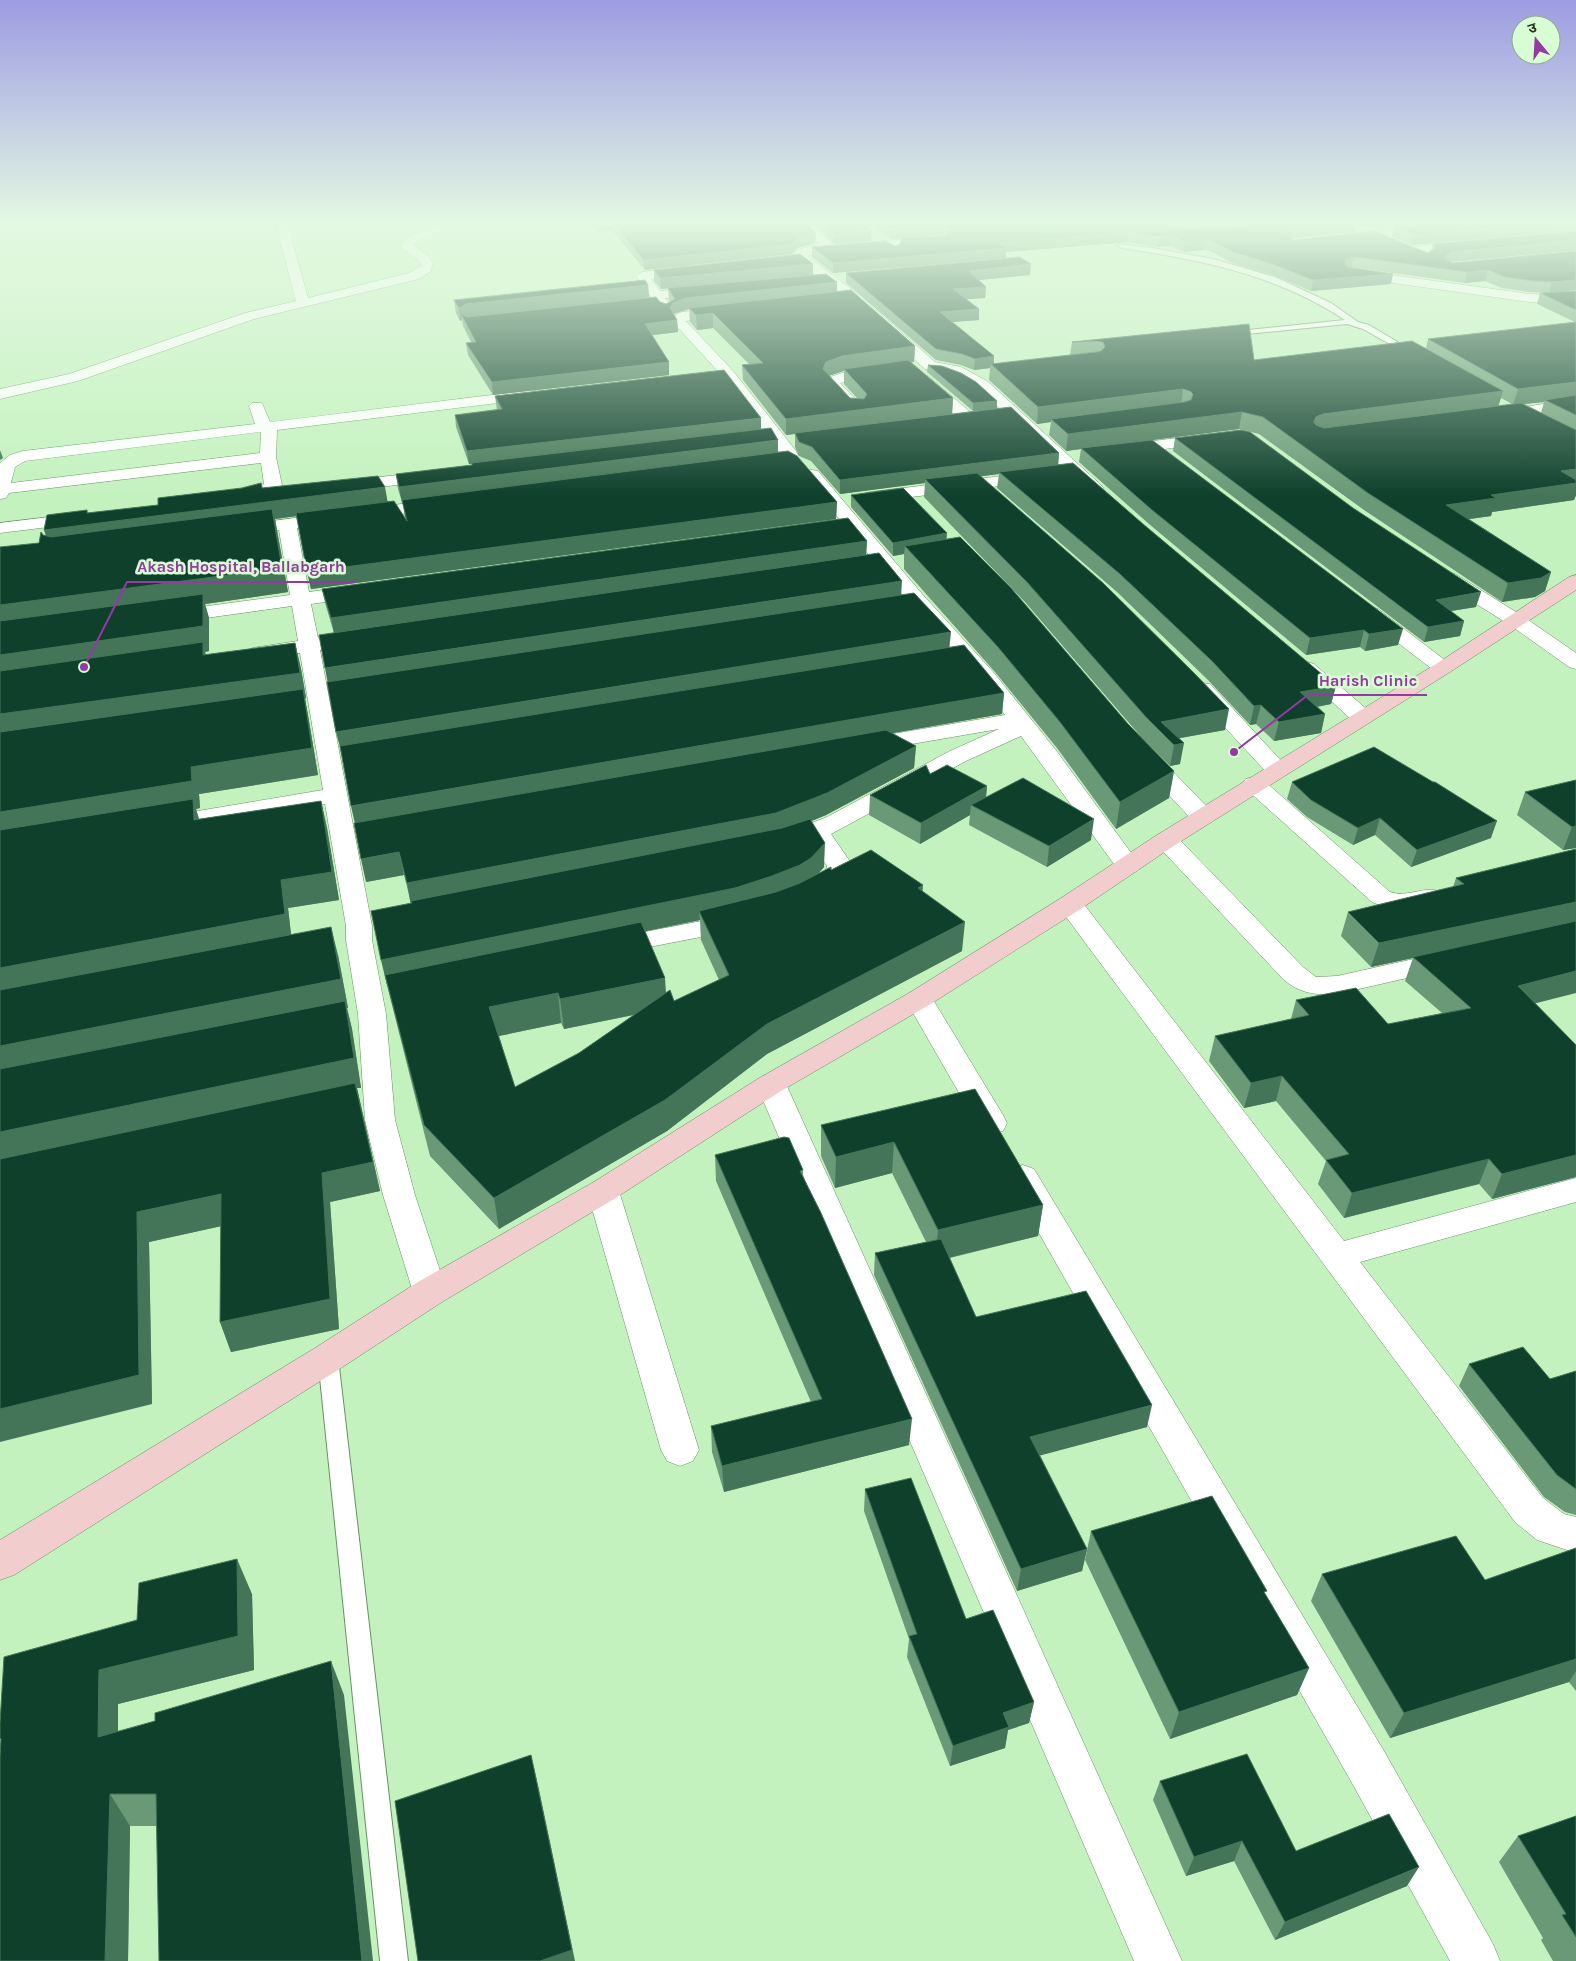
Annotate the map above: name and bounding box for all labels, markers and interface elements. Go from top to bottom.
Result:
north arrow [1511,15,1561,65]
text: उ [1526,19,1539,37]
callout: Akash Hospital, Ballabgarh [127,551,355,582]
text: Akash Hospital, Ballabgarh [137,557,345,576]
callout: Harish Clinic [1308,664,1427,695]
text: Harish Clinic [1319,671,1417,690]

